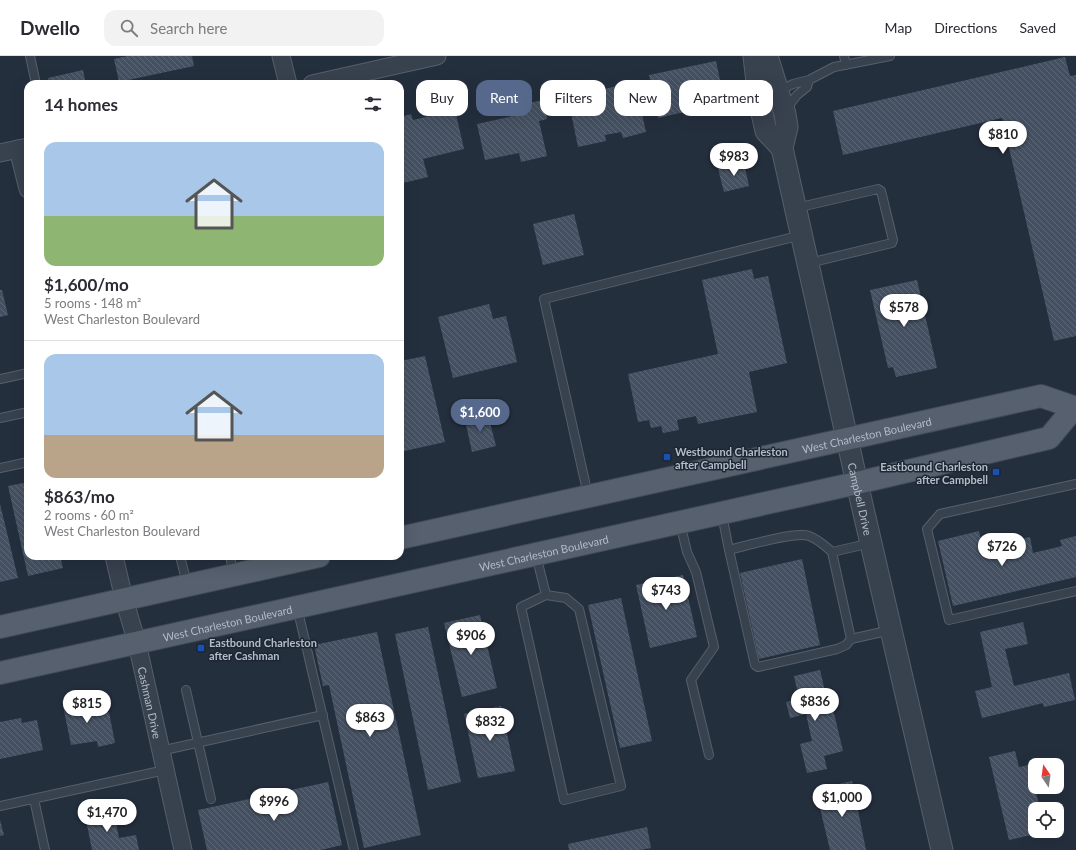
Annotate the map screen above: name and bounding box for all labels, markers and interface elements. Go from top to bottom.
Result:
search box [104,10,384,46]
text: Dwello [20,16,80,39]
icon: search [118,17,140,39]
text: Search here [150,19,227,37]
text: Map [885,19,912,36]
text: Directions [934,19,997,36]
text: Saved [1019,19,1056,36]
chip: Buy [416,80,468,116]
chip: Rent [476,80,532,116]
chip: Filters [540,80,606,116]
chip: New [614,80,671,116]
chip: Apartment [679,80,773,116]
icon: filters [362,93,384,115]
text: 14 homes [44,94,118,115]
pin: $810 [979,121,1027,155]
text: $810 [988,126,1018,142]
pin: $983 [710,143,758,177]
text: $983 [719,148,749,164]
icon: home [178,168,250,240]
text: $1,600/mo [44,274,129,295]
pin: $578 [880,294,928,328]
text: 5 rooms · 148 m² [44,295,141,311]
text: $578 [889,299,919,315]
text: West Charleston Boulevard [44,311,200,327]
icon: home [178,380,250,452]
pin: $1,600 [447,399,513,433]
text: $1,600 [460,404,500,420]
street label: West Charleston Boulevard [801,414,933,455]
place label: Westbound Charleston after Campbell [675,445,788,471]
marker: Westbound Charleston after Campbell [662,452,672,462]
place label: Eastbound Charleston after Campbell [880,460,988,486]
street label: Campbell Drive [846,461,875,537]
marker: Eastbound Charleston after Campbell [991,467,1001,477]
text: $863/mo [44,486,115,507]
text: 2 rooms · 60 m² [44,507,134,523]
text: West Charleston Boulevard [44,523,200,539]
street label: West Charleston Boulevard [478,532,610,573]
pin: $726 [978,533,1026,567]
text: $726 [987,538,1017,554]
pin: $743 [642,577,690,611]
text: $743 [651,582,681,598]
street label: West Charleston Boulevard [162,602,293,643]
pin: $906 [447,622,495,656]
text: $906 [456,627,486,643]
place label: Eastbound Charleston after Cashman [209,636,317,662]
marker: Eastbound Charleston after Cashman [196,643,206,653]
street label: Cashman Drive [136,665,165,740]
pin: $836 [791,688,839,722]
pin: $815 [63,690,111,724]
text: $836 [800,693,830,709]
text: $815 [72,695,102,711]
pin: $863 [346,704,394,738]
pin: $832 [466,708,514,742]
text: $863 [355,709,385,725]
text: $832 [475,713,505,729]
north arrow [1028,758,1064,794]
map controls [1028,758,1064,838]
pin: $1,000 [809,784,875,818]
pin: $996 [250,788,298,822]
text: $1,000 [822,789,862,805]
text: $996 [259,793,289,809]
pin: $1,470 [74,799,140,833]
button: locate [1028,802,1064,838]
text: $1,470 [87,804,127,820]

